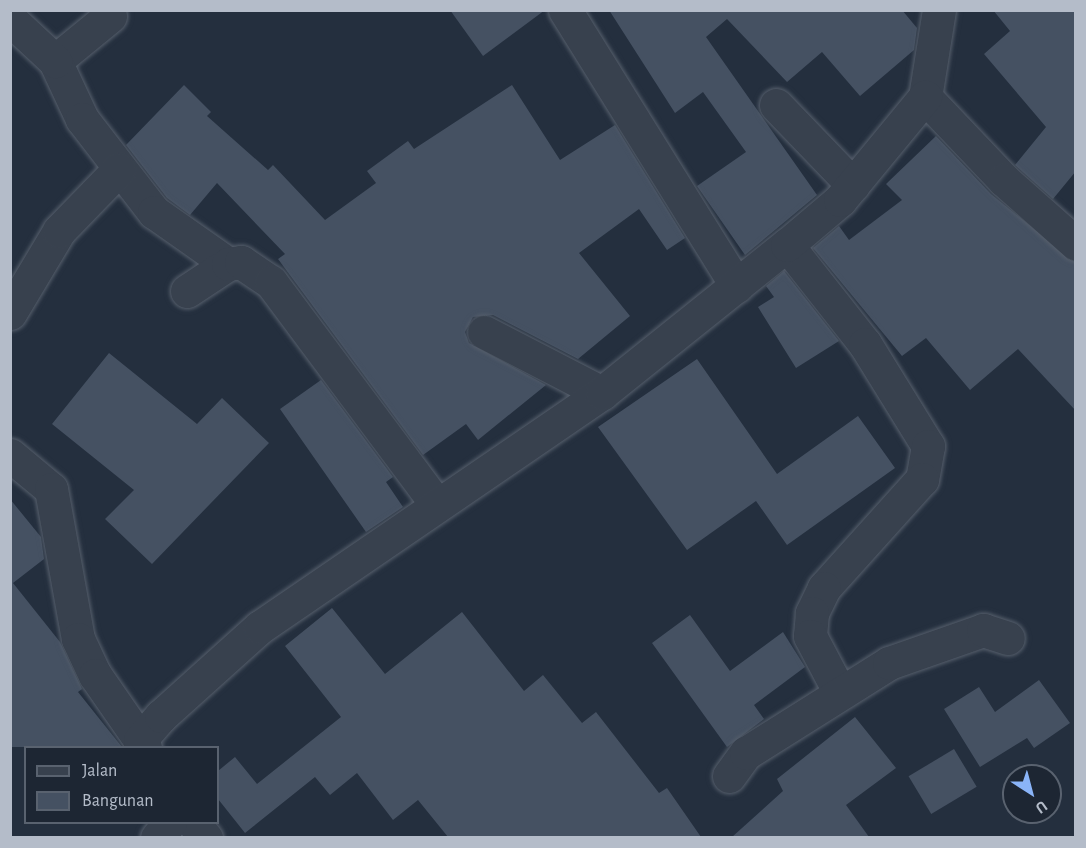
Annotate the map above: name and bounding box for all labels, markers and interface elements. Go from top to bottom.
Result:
legend [24,746,219,824]
text: Jalan [82,762,117,780]
north arrow [1002,764,1062,824]
text: Bangunan [82,792,154,810]
text: U [1033,797,1050,816]

